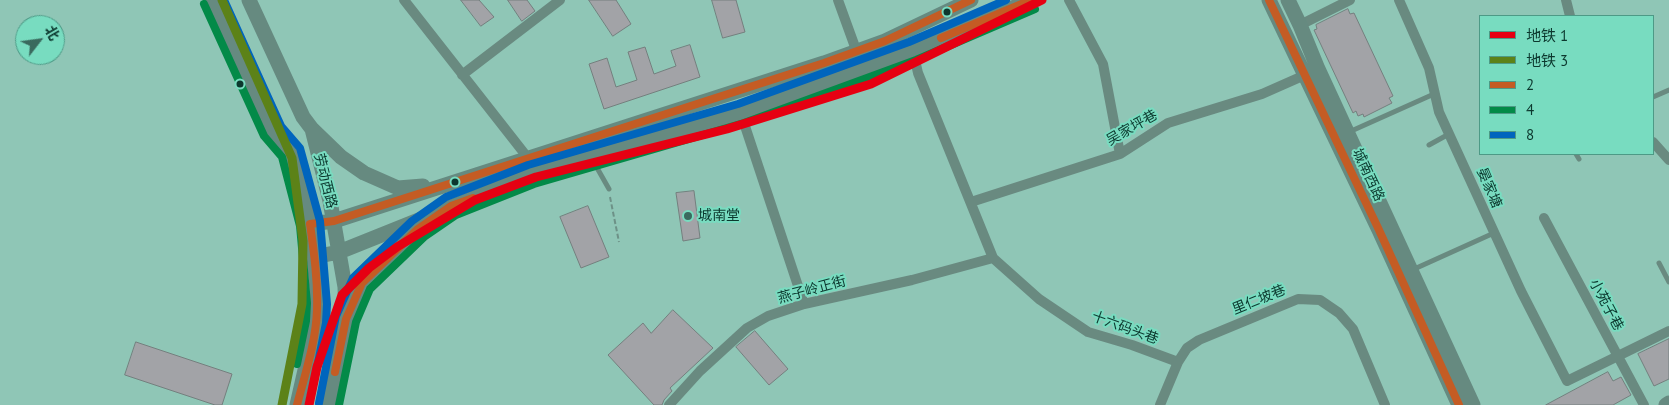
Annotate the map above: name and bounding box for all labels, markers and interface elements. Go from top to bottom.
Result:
unlabelled marker [942,7,952,17]
north arrow [15,15,65,65]
legend [1479,15,1654,155]
text: 北 [41,22,63,44]
text: 地铁 1 [1526,26,1568,45]
text: 地铁 3 [1526,51,1568,70]
text: 2 [1526,75,1534,94]
unlabelled marker [235,79,245,89]
text: 4 [1526,100,1534,119]
street label: 吴家坪巷 [1104,107,1160,149]
text: 8 [1526,125,1534,144]
street label: 城南西路 [1349,146,1387,204]
street label: 劳动西路 [310,152,340,210]
street label: 晏家塘 [1473,165,1505,211]
unlabelled marker [450,177,460,187]
place label: 城南堂 [698,208,740,224]
marker: 城南堂 [682,210,694,222]
street label: 燕子岭正街 [776,273,848,307]
street label: 小苑子巷 [1585,276,1627,334]
street label: 里仁坡巷 [1230,282,1288,318]
street label: 十六码头巷 [1089,308,1161,348]

